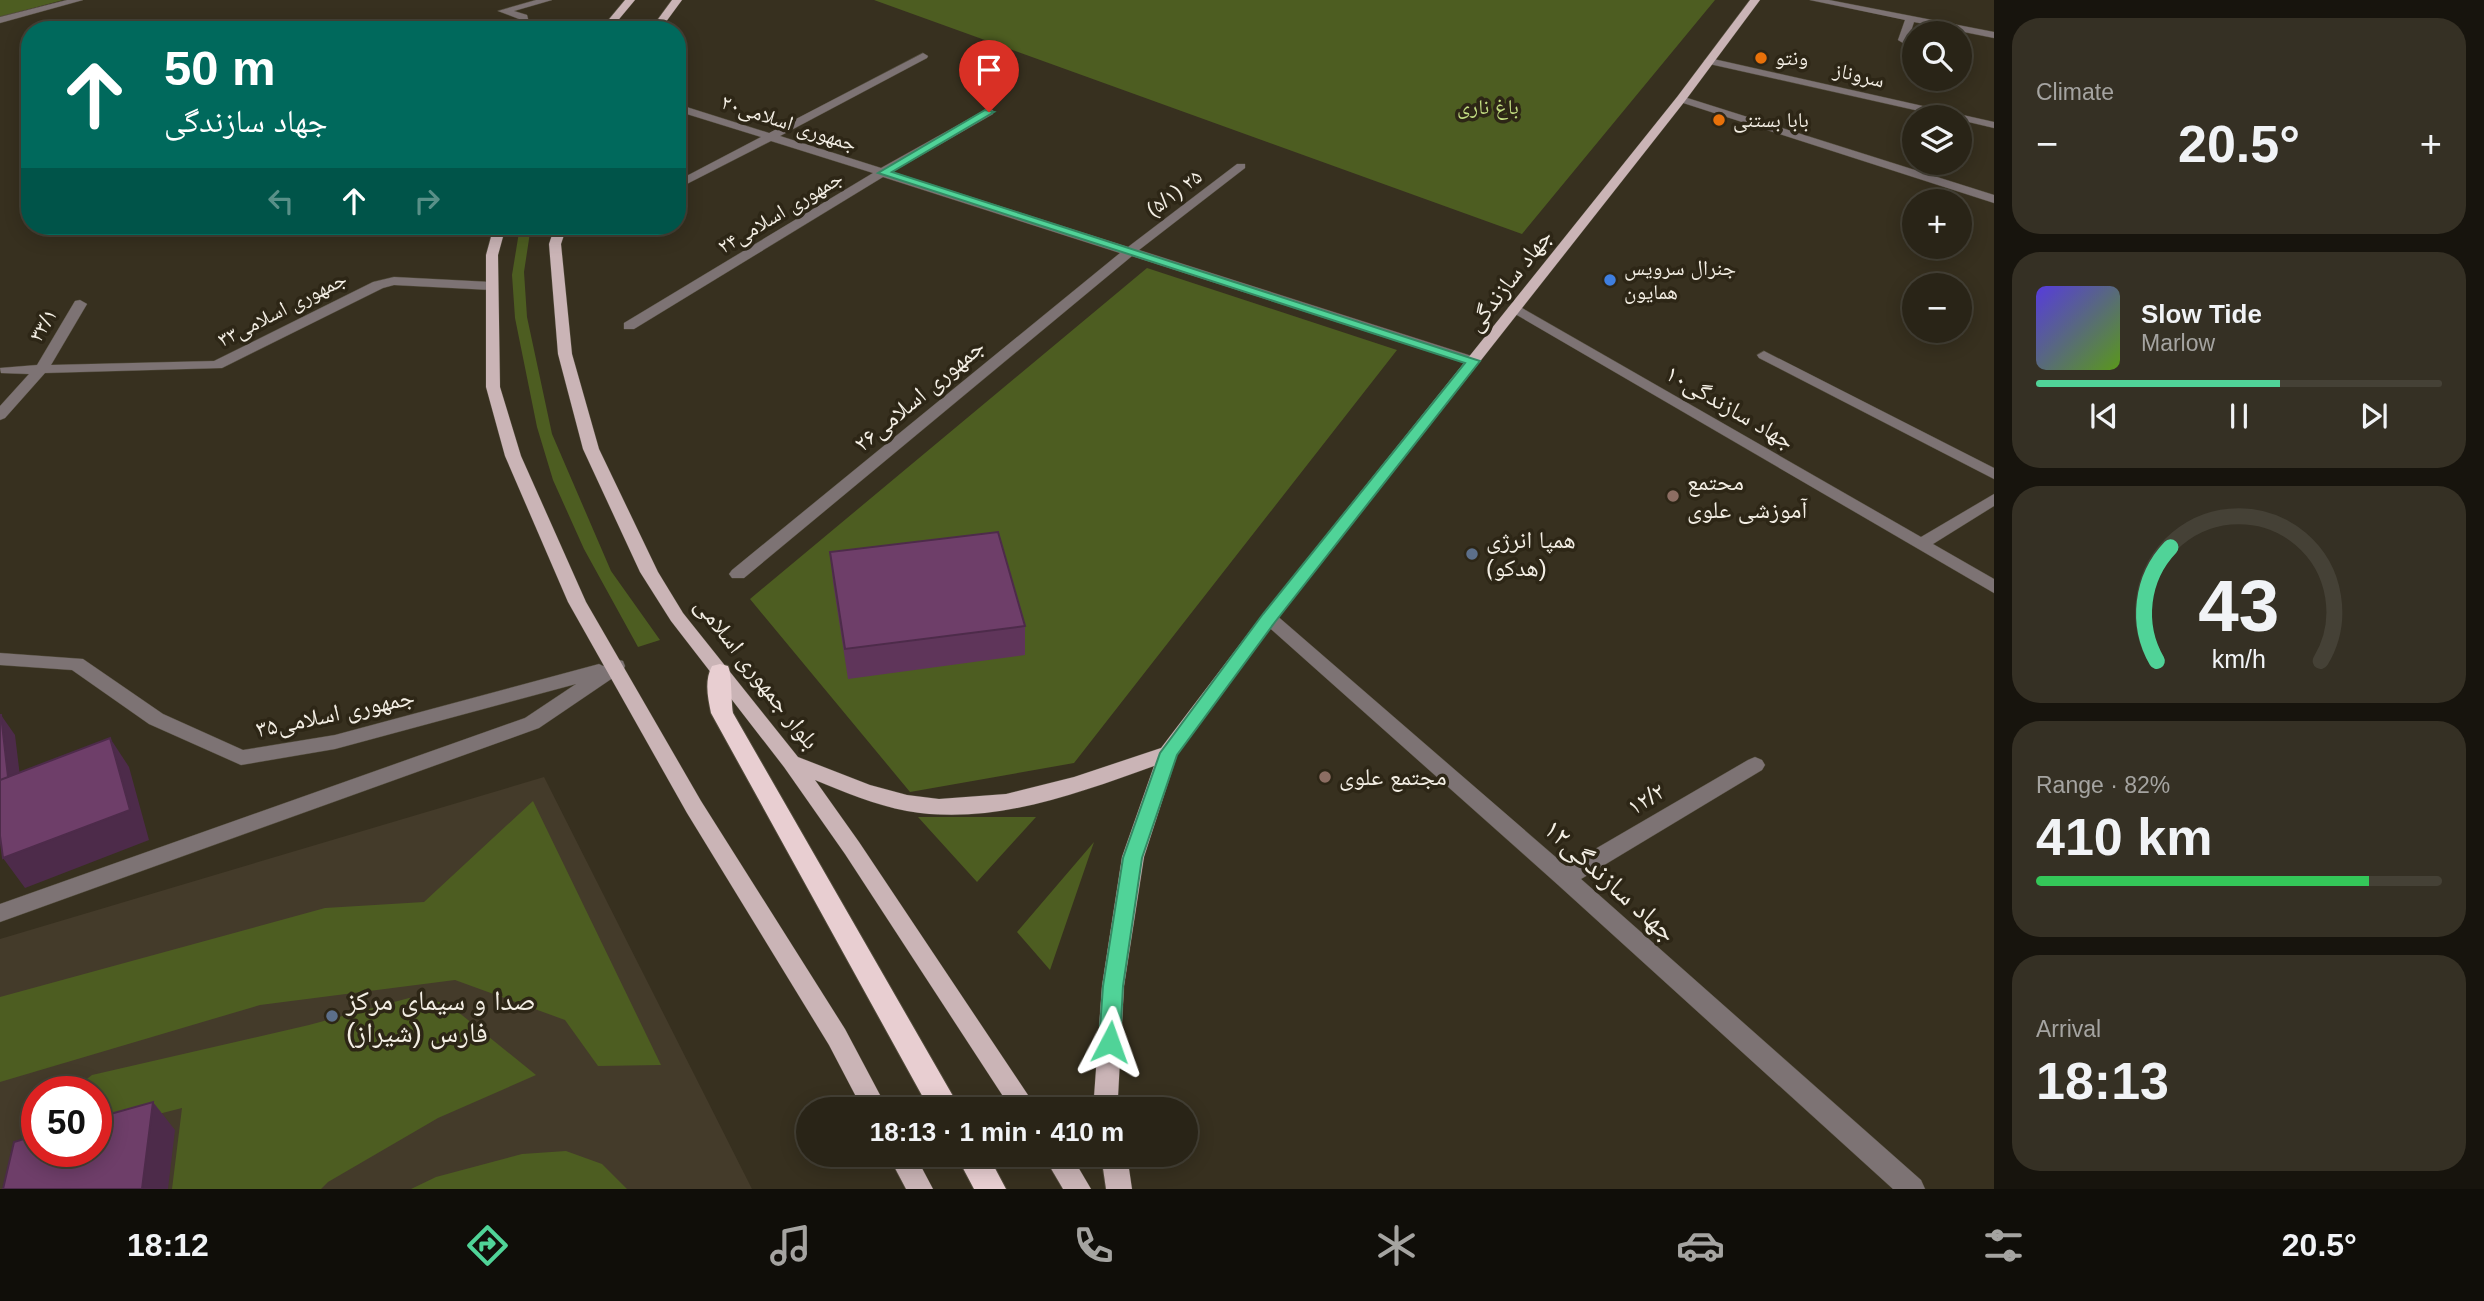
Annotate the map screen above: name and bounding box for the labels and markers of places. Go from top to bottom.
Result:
pin [959,40,1019,112]
place label: ونتو [1775,46,1808,69]
marker: ونتو [1753,50,1769,66]
place label: بابا بستنی [1733,108,1809,133]
marker: بابا بستنی [1711,112,1727,128]
place label: جنرال سرویس همایون [1624,256,1736,304]
marker: جنرال سرویس همایون [1602,272,1618,288]
place label: محتمع آموزشی علوی [1687,468,1808,524]
marker: محتمع آموزشی علوی [1665,488,1681,504]
place label: همپا انرژی (هدکو) [1486,526,1576,581]
marker: همپا انرژی (هدکو) [1464,546,1480,562]
place label: مجتمع علوی [1339,763,1447,792]
marker: مجتمع علوی [1317,769,1333,785]
place label: صدا و سیمای مرکز فارس (شیراز) [345,985,536,1050]
marker: صدا و سیمای مرکز فارس (شیراز) [324,1008,340,1024]

